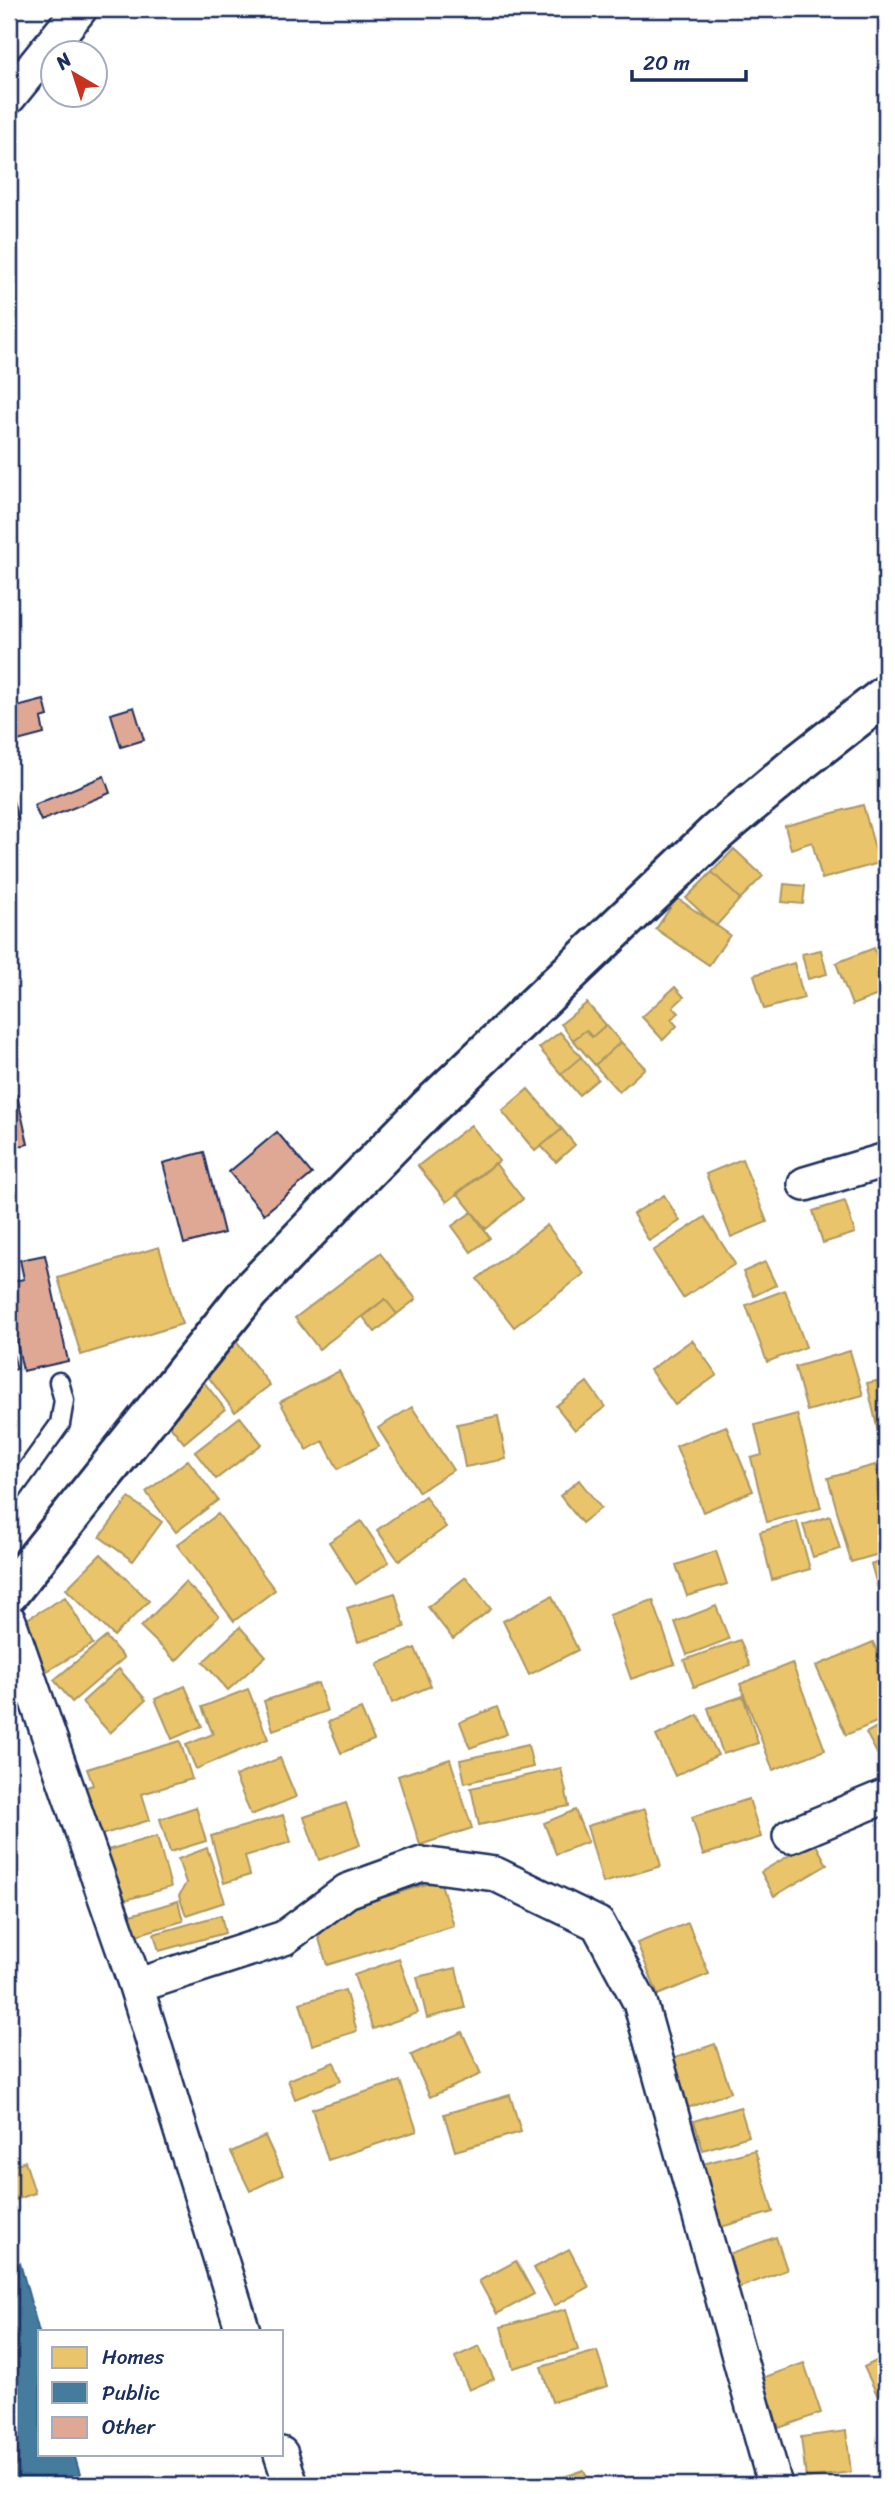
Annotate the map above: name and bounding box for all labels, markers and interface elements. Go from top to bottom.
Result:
north arrow [38,38,108,108]
scale bar [632,38,746,82]
text: N [47,44,80,79]
text: 20 m [643,44,690,82]
legend [38,2330,284,2456]
text: Homes [102,2338,164,2376]
text: Public [102,2374,160,2412]
text: Other [102,2408,157,2446]

